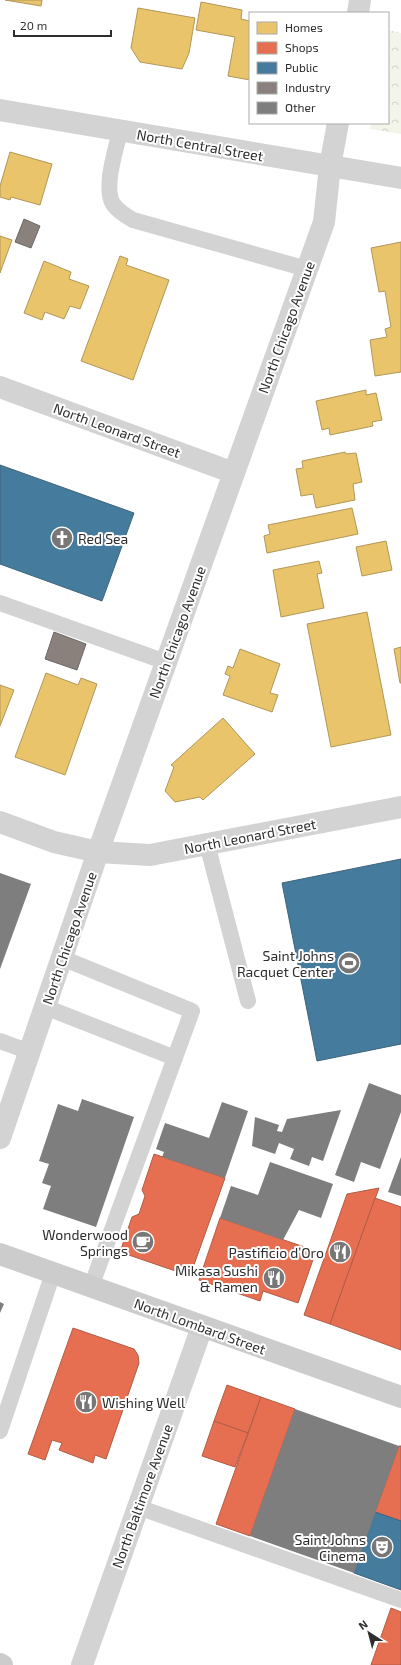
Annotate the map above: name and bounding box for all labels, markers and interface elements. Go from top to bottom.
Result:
scale bar [14,12,111,38]
legend [249,12,389,124]
text: 20 m [20,18,47,32]
text: Homes [285,20,323,34]
text: Shops [285,40,319,54]
text: Public [285,60,318,74]
text: Industry [285,80,331,94]
text: Other [285,100,316,114]
street label: North Central Street [135,126,265,164]
street label: North Chicago Avenue [254,259,318,395]
street label: North Leonard Street [51,399,183,461]
church icon: Red Sea [49,525,75,551]
place label: Red Sea [78,530,128,547]
street label: North Chicago Avenue [145,564,209,700]
street label: North Leonard Street [183,815,317,857]
street label: North Chicago Avenue [38,869,100,1007]
place label: Saint Johns Racquet Center [237,947,334,980]
sports icon: Saint Johns Racquet Center [336,950,362,976]
place label: Wonderwood Springs [42,1226,128,1259]
cafe icon: Wonderwood Springs [130,1229,156,1255]
restaurant icon: Pastificio d’Oro [327,1239,353,1265]
place label: Pastificio d’Oro [229,1244,324,1261]
place label: Mikasa Sushi & Ramen [175,1262,258,1295]
restaurant icon: Mikasa Sushi & Ramen [261,1265,287,1291]
street label: North Lombard Street [132,1294,268,1358]
restaurant icon: Wishing Well [73,1389,99,1415]
place label: Wishing Well [102,1394,186,1411]
street label: North Baltimore Avenue [108,1422,176,1570]
place label: Saint Johns Cinema [295,1531,366,1564]
theatre icon: Saint Johns Cinema [369,1534,395,1560]
north arrow [349,1613,389,1653]
text: N [356,1617,370,1632]

